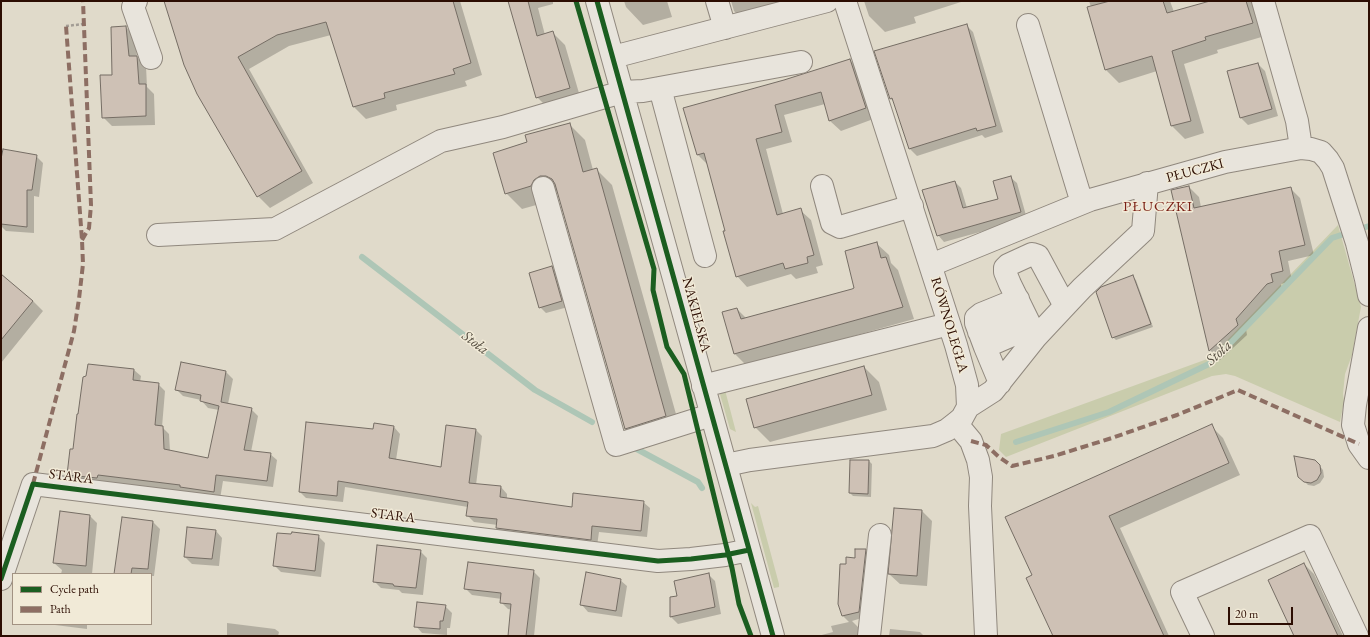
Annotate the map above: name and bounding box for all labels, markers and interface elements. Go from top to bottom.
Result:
street label: PŁUCZKI [1164,155,1226,187]
district label: PŁUCZKI [1123,198,1193,216]
street label: RÓWNOLEGŁA [927,275,971,375]
street label: NAKIELSKA [678,276,714,354]
water label: Stoła [458,327,492,359]
water label: Stoła [1202,337,1236,369]
street label: STARA [48,466,94,488]
street label: STARA [370,505,416,527]
legend [12,573,152,625]
text: Cycle path [50,581,99,597]
scale bar [1230,599,1295,625]
text: Path [50,601,71,617]
text: 20 m [1235,606,1258,622]

